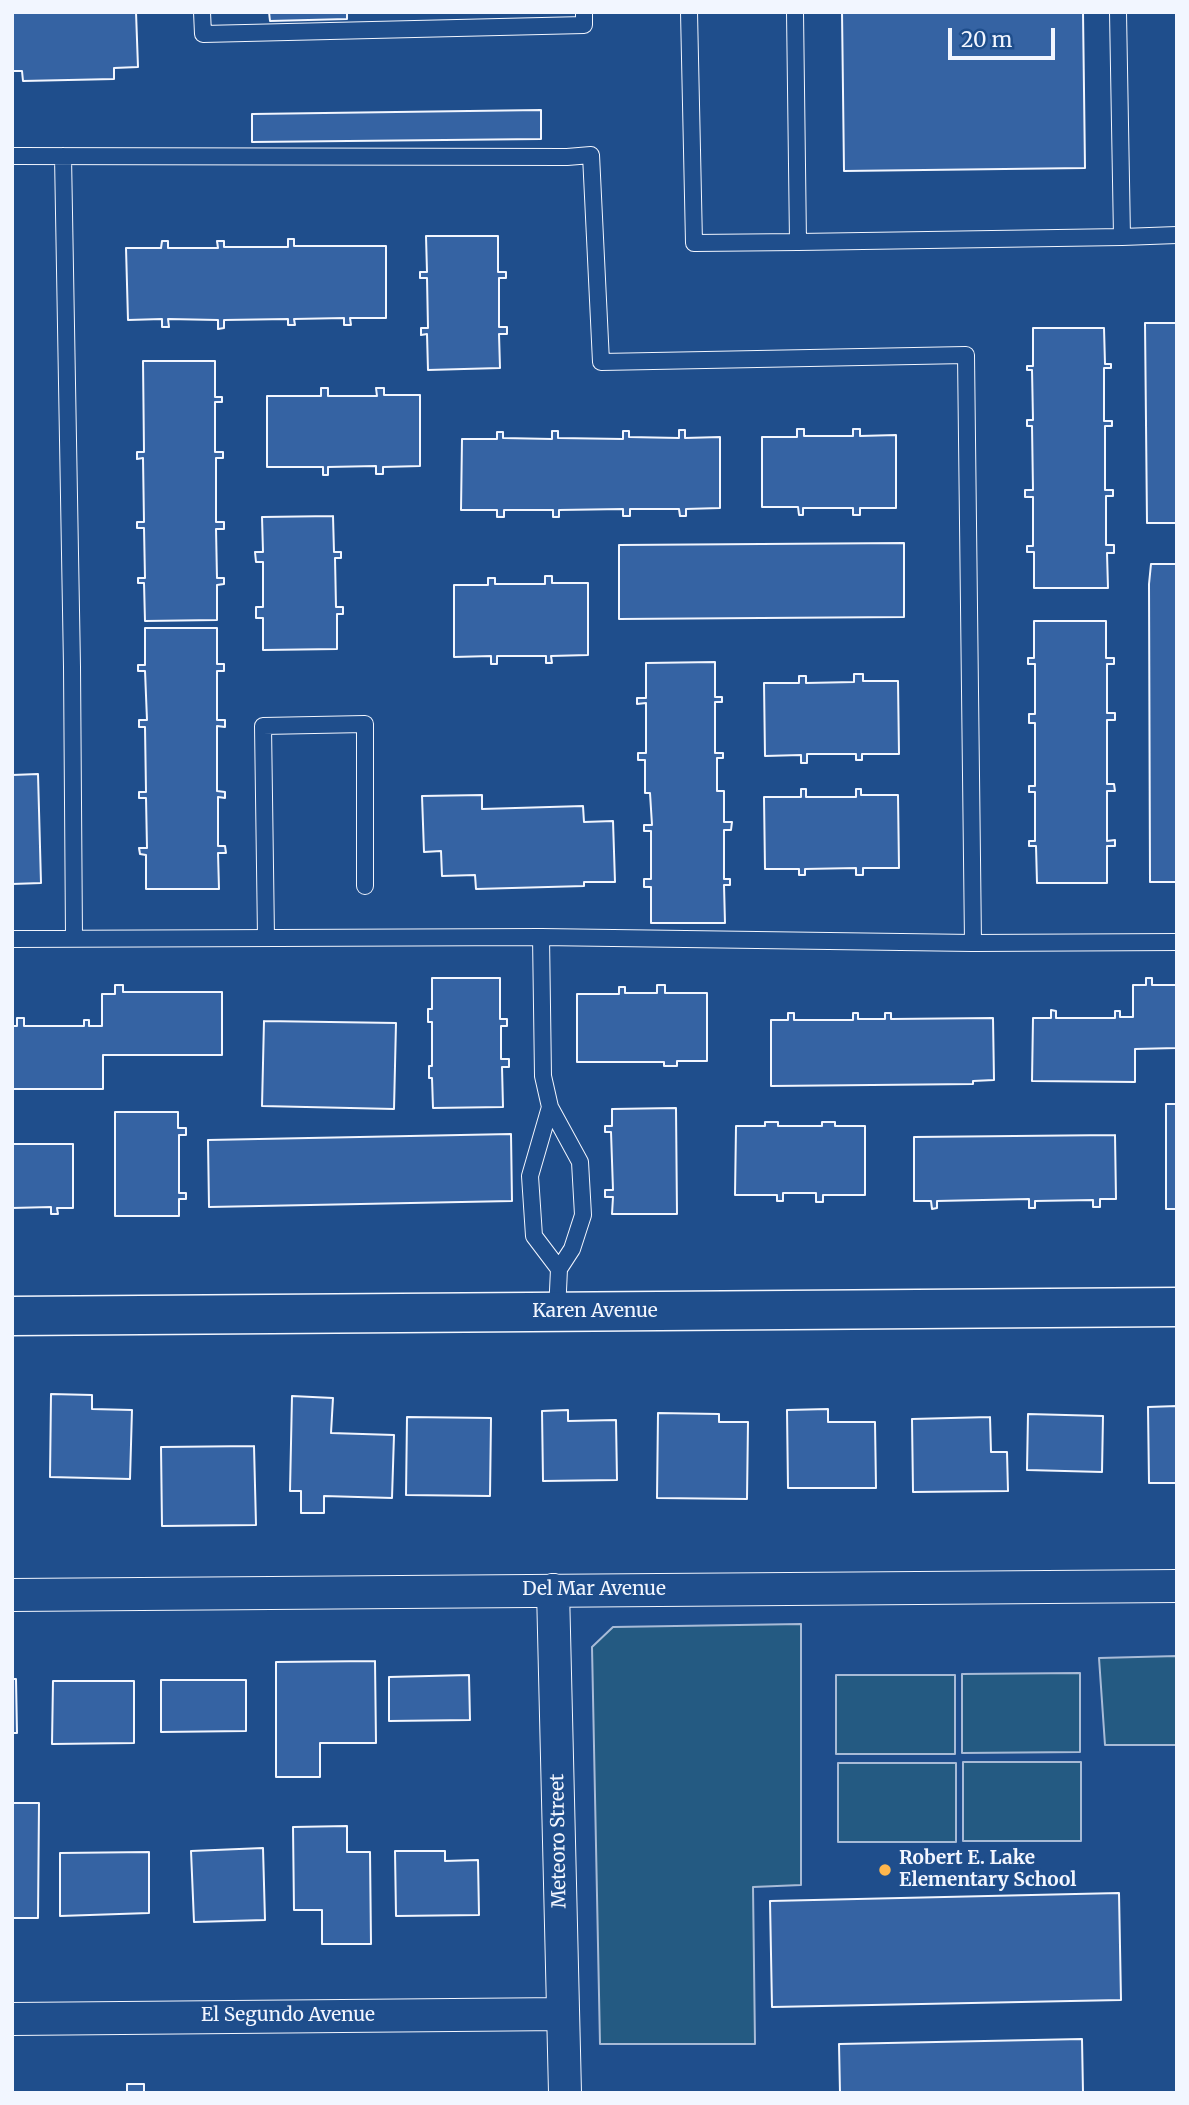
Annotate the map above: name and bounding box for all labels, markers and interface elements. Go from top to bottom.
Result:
scale bar [951,14,1058,58]
text: 20 m [961,26,1012,53]
street label: Karen Avenue [532,1301,658,1323]
street label: Del Mar Avenue [522,1579,666,1601]
street label: Meteoro Street [546,1773,572,1909]
place label: Robert E. Lake Elementary School [899,1848,1076,1892]
marker: Robert E. Lake Elementary School [877,1862,893,1878]
street label: El Segundo Avenue [201,2005,375,2027]

